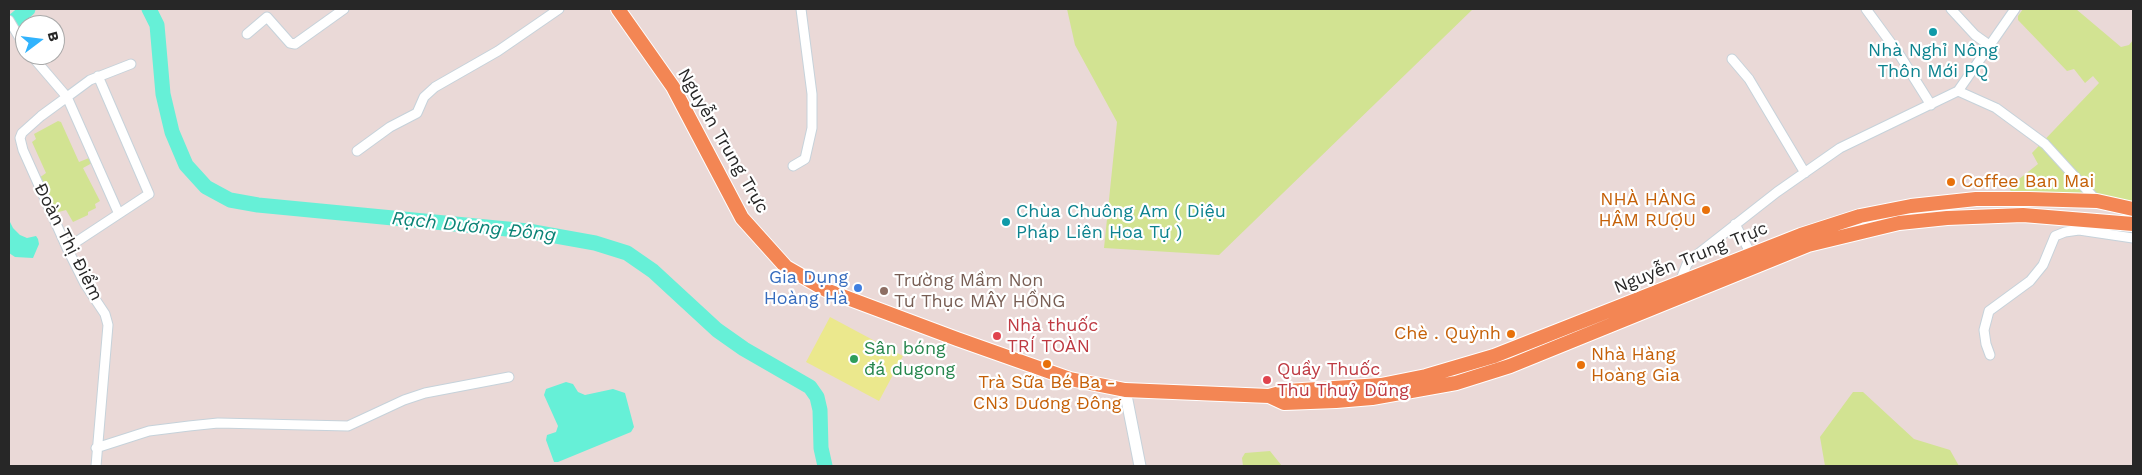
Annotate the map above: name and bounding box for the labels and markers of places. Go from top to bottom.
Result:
marker: Nhà Nghỉ Nông Thôn Mới PQ [1927,26,1939,38]
place label: Nhà Nghỉ Nông Thôn Mới PQ [1868,40,1998,82]
place label: Coffee Ban Mai [1961,171,2094,193]
marker: Coffee Ban Mai [1945,176,1957,188]
place label: NHÀ HÀNG HÂM RƯỢU [1598,189,1696,232]
place label: Chùa Chuông Am ( Diệu Pháp Liên Hoa Tự ) [1016,201,1226,243]
marker: NHÀ HÀNG HÂM RƯỢU [1700,204,1712,216]
marker: Chùa Chuông Am ( Diệu Pháp Liên Hoa Tự ) [1000,216,1012,228]
place label: Gia Dụng Hoàng Hà [764,267,848,310]
place label: Trường Mầm Non Tư Thục MÂY HỒNG [894,270,1065,312]
marker: Gia Dụng Hoàng Hà [852,282,864,294]
marker: Trường Mầm Non Tư Thục MÂY HỒNG [878,285,890,297]
place label: Nhà thuốc TRÍ TOÀN [1007,315,1098,358]
place label: Chè . Quỳnh [1394,323,1501,345]
marker: Chè . Quỳnh [1505,328,1517,340]
marker: Nhà thuốc TRÍ TOÀN [991,330,1003,342]
place label: Sân bóng đá dugong [864,338,955,380]
place label: Nhà Hàng Hoàng Gia [1591,344,1680,386]
marker: Sân bóng đá dugong [848,353,860,365]
marker: Trà Sữa Bé Ba - CN3 Dương Đông [1041,358,1053,370]
place label: Quầy Thuốc Thu Thuỷ Dũng [1277,359,1409,402]
marker: Nhà Hàng Hoàng Gia [1575,359,1587,371]
place label: Trà Sữa Bé Ba - CN3 Dương Đông [973,372,1121,414]
marker: Quầy Thuốc Thu Thuỷ Dũng [1261,374,1273,386]

